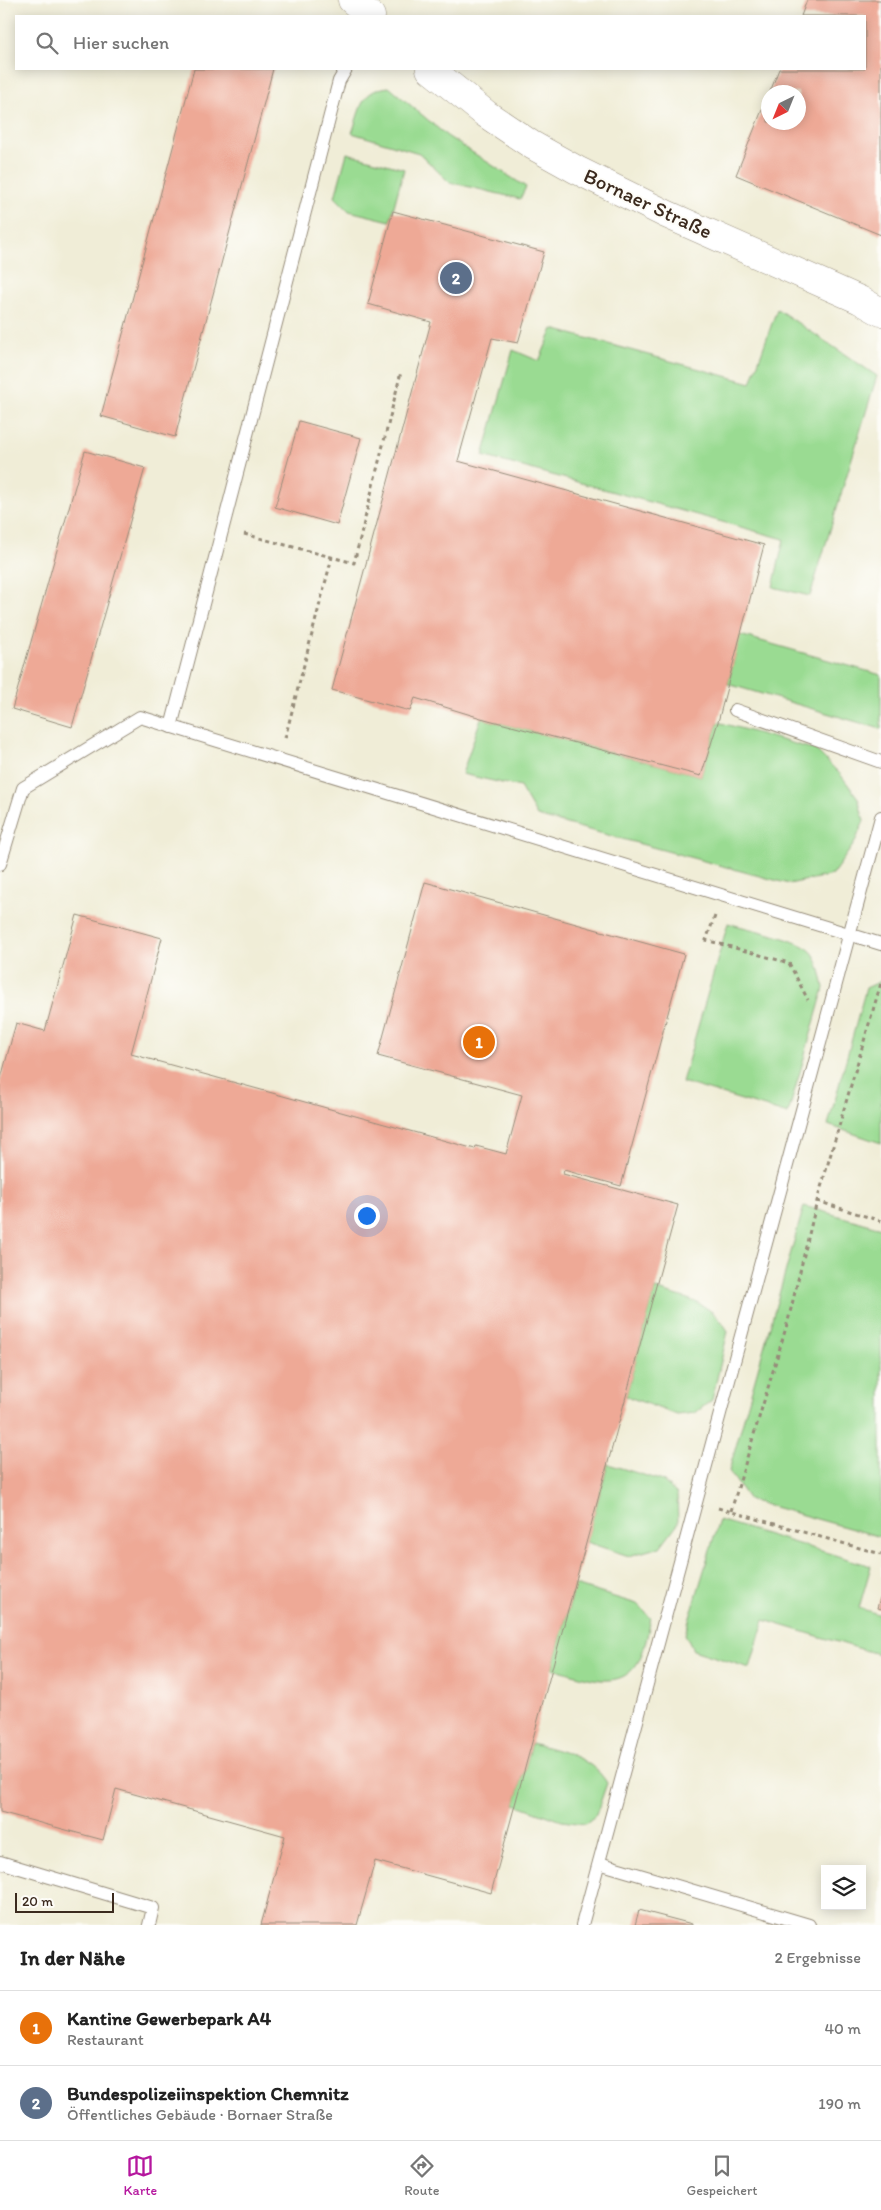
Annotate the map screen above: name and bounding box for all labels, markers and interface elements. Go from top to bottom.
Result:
search box [15,15,866,70]
icon: search [33,29,61,57]
text: Hier suchen [73,31,169,54]
north arrow [761,85,806,130]
street label: Bornaer Straße [580,162,716,244]
pin: 2 [440,259,472,297]
pin: 1 [463,1023,495,1061]
your location [354,1203,380,1229]
map controls [821,1865,866,1910]
button: layers [821,1865,866,1910]
scale bar [15,1890,114,1913]
text: 20 m [22,1893,53,1910]
text: In der Nähe [20,1945,125,1970]
text: 2 Ergebnisse [775,1948,861,1967]
text: Kantine Gewerbepark A4 [67,2007,271,2030]
text: 1 [32,2019,40,2038]
text: 40 m [824,2019,861,2038]
text: Restaurant [67,2030,144,2049]
text: Bundespolizeiinspektion Chemnitz [67,2082,349,2105]
text: 2 [32,2094,40,2113]
text: 190 m [818,2094,861,2113]
text: Öffentliches Gebäude · Bornaer Straße [67,2105,333,2124]
tab: Karte [124,2152,157,2199]
tab: Route [404,2152,439,2199]
tab: Gespeichert [686,2152,757,2199]

